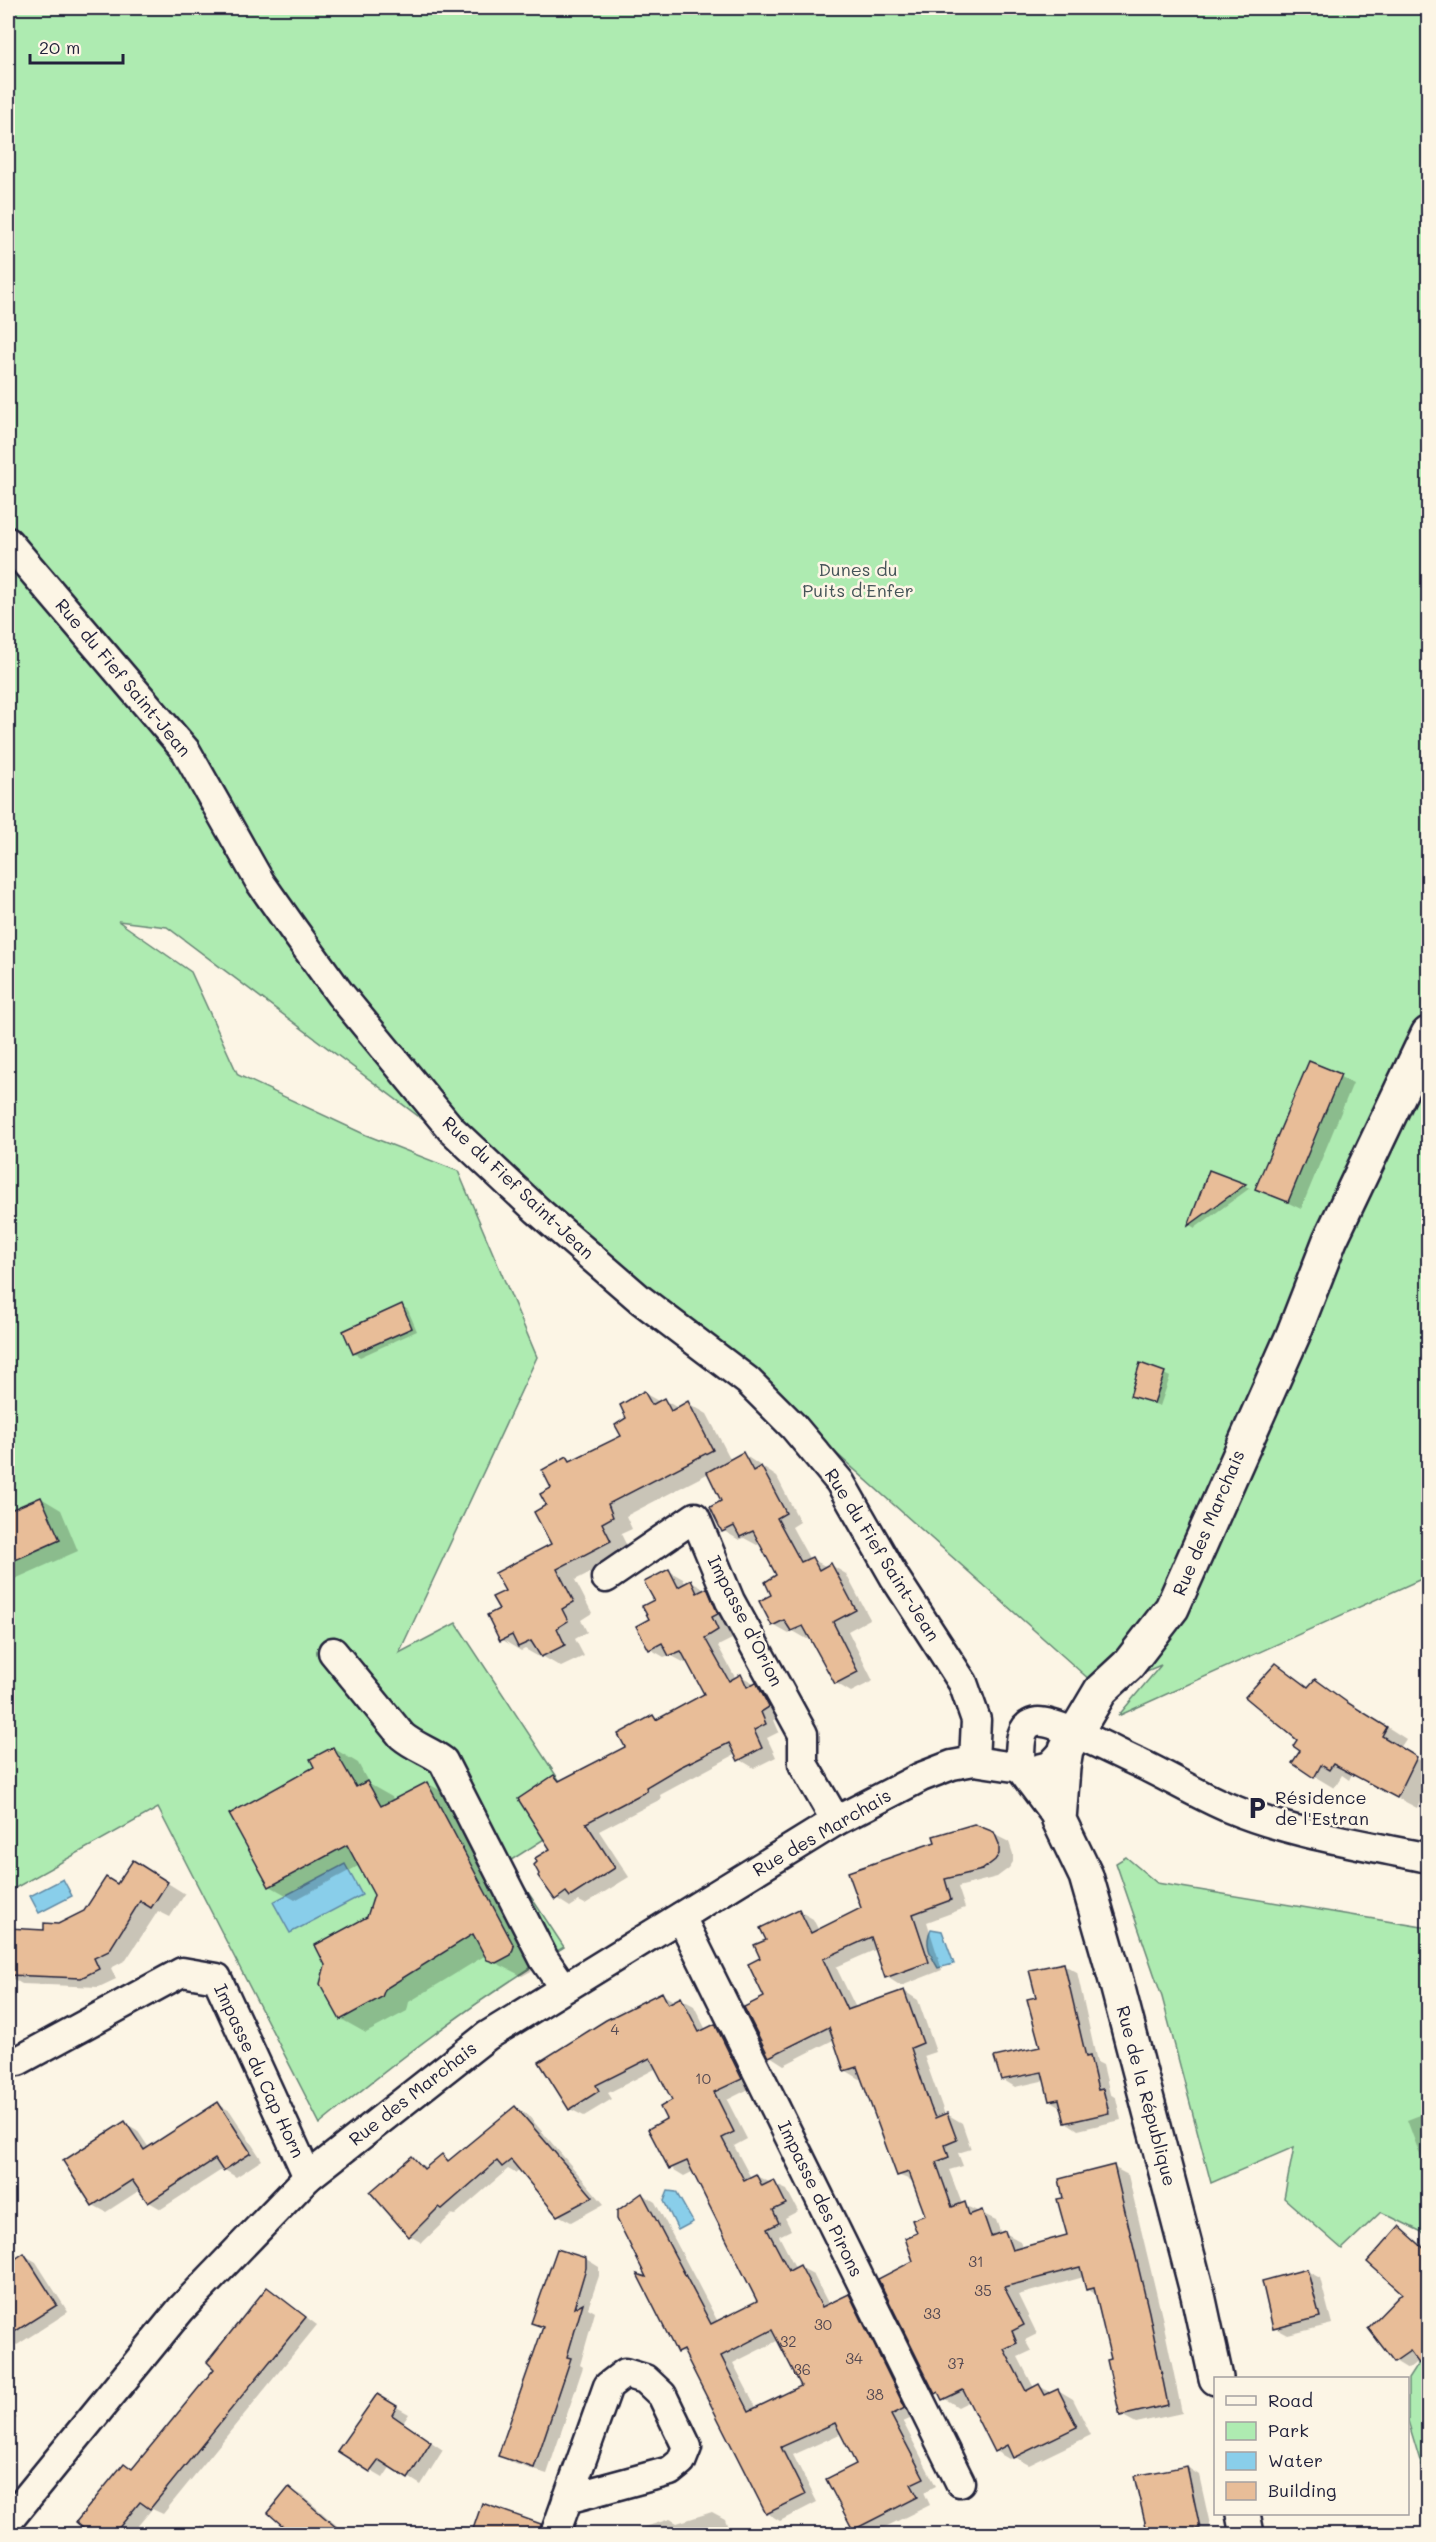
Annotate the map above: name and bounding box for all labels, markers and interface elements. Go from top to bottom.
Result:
scale bar [30,27,123,65]
text: 20 m [39,35,80,59]
park label: Dunes du Puits d'Enfer [802,557,914,602]
street label: Rue du Fief Saint-Jean [51,593,197,761]
street label: Rue du Fief Saint-Jean [438,1111,600,1264]
street label: Rue des Marchais [1167,1446,1250,1599]
street label: Rue du Fief Saint-Jean [820,1464,946,1645]
street label: Impasse d'Orion [703,1551,789,1690]
street label: Rue des Marchais [748,1783,895,1882]
place label: Résidence de l'Estran [1275,1785,1369,1830]
parking icon: Résidence de l'Estran [1244,1795,1270,1821]
street label: Impasse du Cap Horn [209,1980,311,2161]
street label: Rue de la République [1111,2003,1183,2189]
house number: 4 [611,2019,620,2039]
street label: Rue des Marchais [343,2036,481,2151]
house number: 10 [695,2068,711,2088]
street label: Impasse des Pirons [773,2116,869,2281]
house number: 31 [968,2251,984,2271]
house number: 35 [974,2280,992,2300]
house number: 33 [923,2303,941,2323]
house number: 30 [814,2314,832,2334]
house number: 32 [779,2331,797,2351]
house number: 34 [845,2348,863,2368]
house number: 37 [947,2353,965,2373]
house number: 36 [793,2359,811,2379]
legend [1214,2377,1409,2515]
house number: 38 [866,2384,884,2404]
text: Road [1268,2388,1313,2412]
text: Park [1268,2418,1309,2442]
text: Water [1268,2448,1323,2472]
text: Building [1268,2478,1336,2502]

